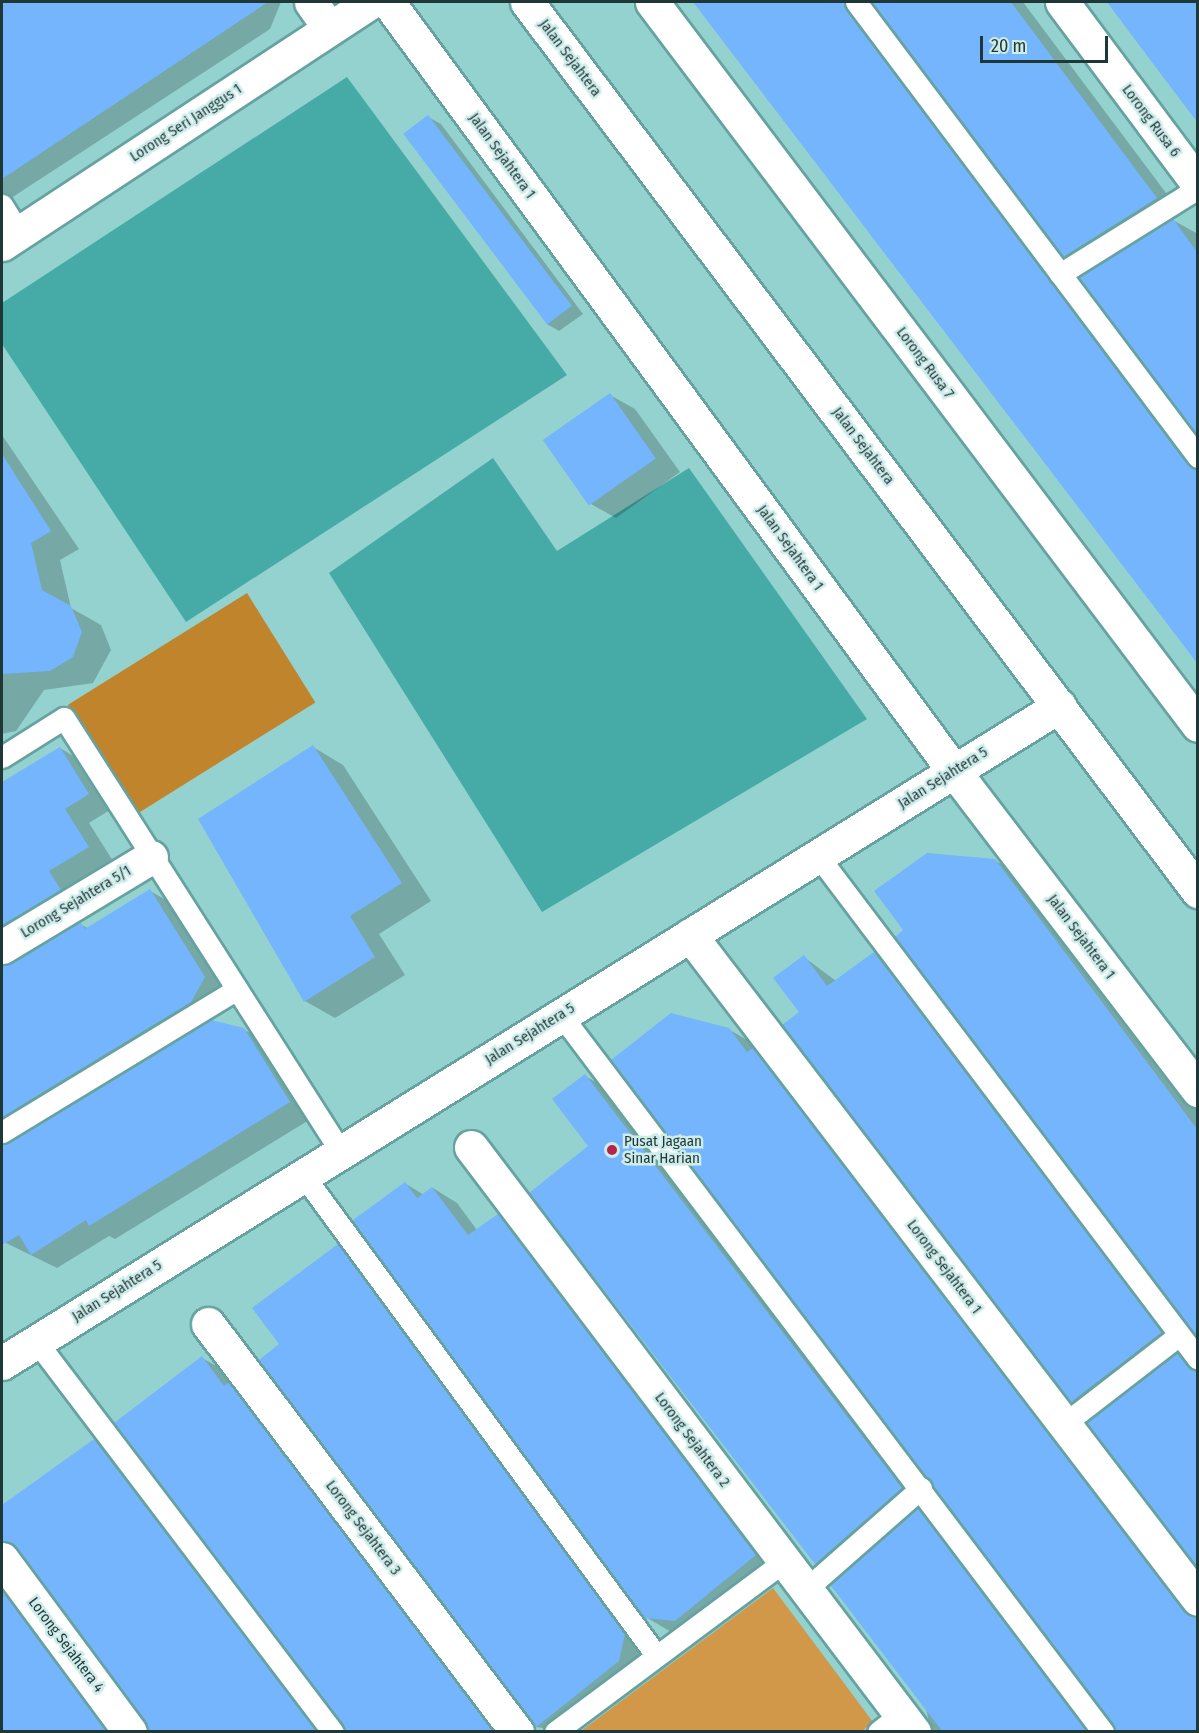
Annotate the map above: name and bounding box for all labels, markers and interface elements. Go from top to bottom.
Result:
street label: Jalan Sejahtera [535,16,605,100]
scale bar [983,24,1110,62]
text: 20 m [991,35,1026,57]
street label: Lorong Seri Janggus 1 [127,80,245,166]
street label: Lorong Rusa 6 [1118,81,1184,161]
street label: Jalan Sejahtera 1 [465,110,539,202]
street label: Lorong Rusa 7 [892,324,958,402]
street label: Jalan Sejahtera [828,404,898,488]
street label: Jalan Sejahtera 1 [753,502,827,594]
street label: Jalan Sejahtera 5 [895,743,991,813]
street label: Lorong Sejahtera 5/1 [18,862,134,942]
street label: Jalan Sejahtera 1 [1043,891,1119,983]
street label: Jalan Sejahtera 5 [482,999,578,1069]
place label: Pusat Jagaan Sinar Harian [624,1132,702,1167]
marker: Pusat Jagaan Sinar Harian [605,1143,619,1157]
street label: Lorong Sejahtera 1 [903,1217,985,1317]
street label: Jalan Sejahtera 5 [69,1256,165,1326]
street label: Lorong Sejahtera 2 [651,1389,733,1491]
street label: Lorong Sejahtera 3 [322,1477,404,1579]
street label: Lorong Sejahtera 4 [24,1594,108,1696]

